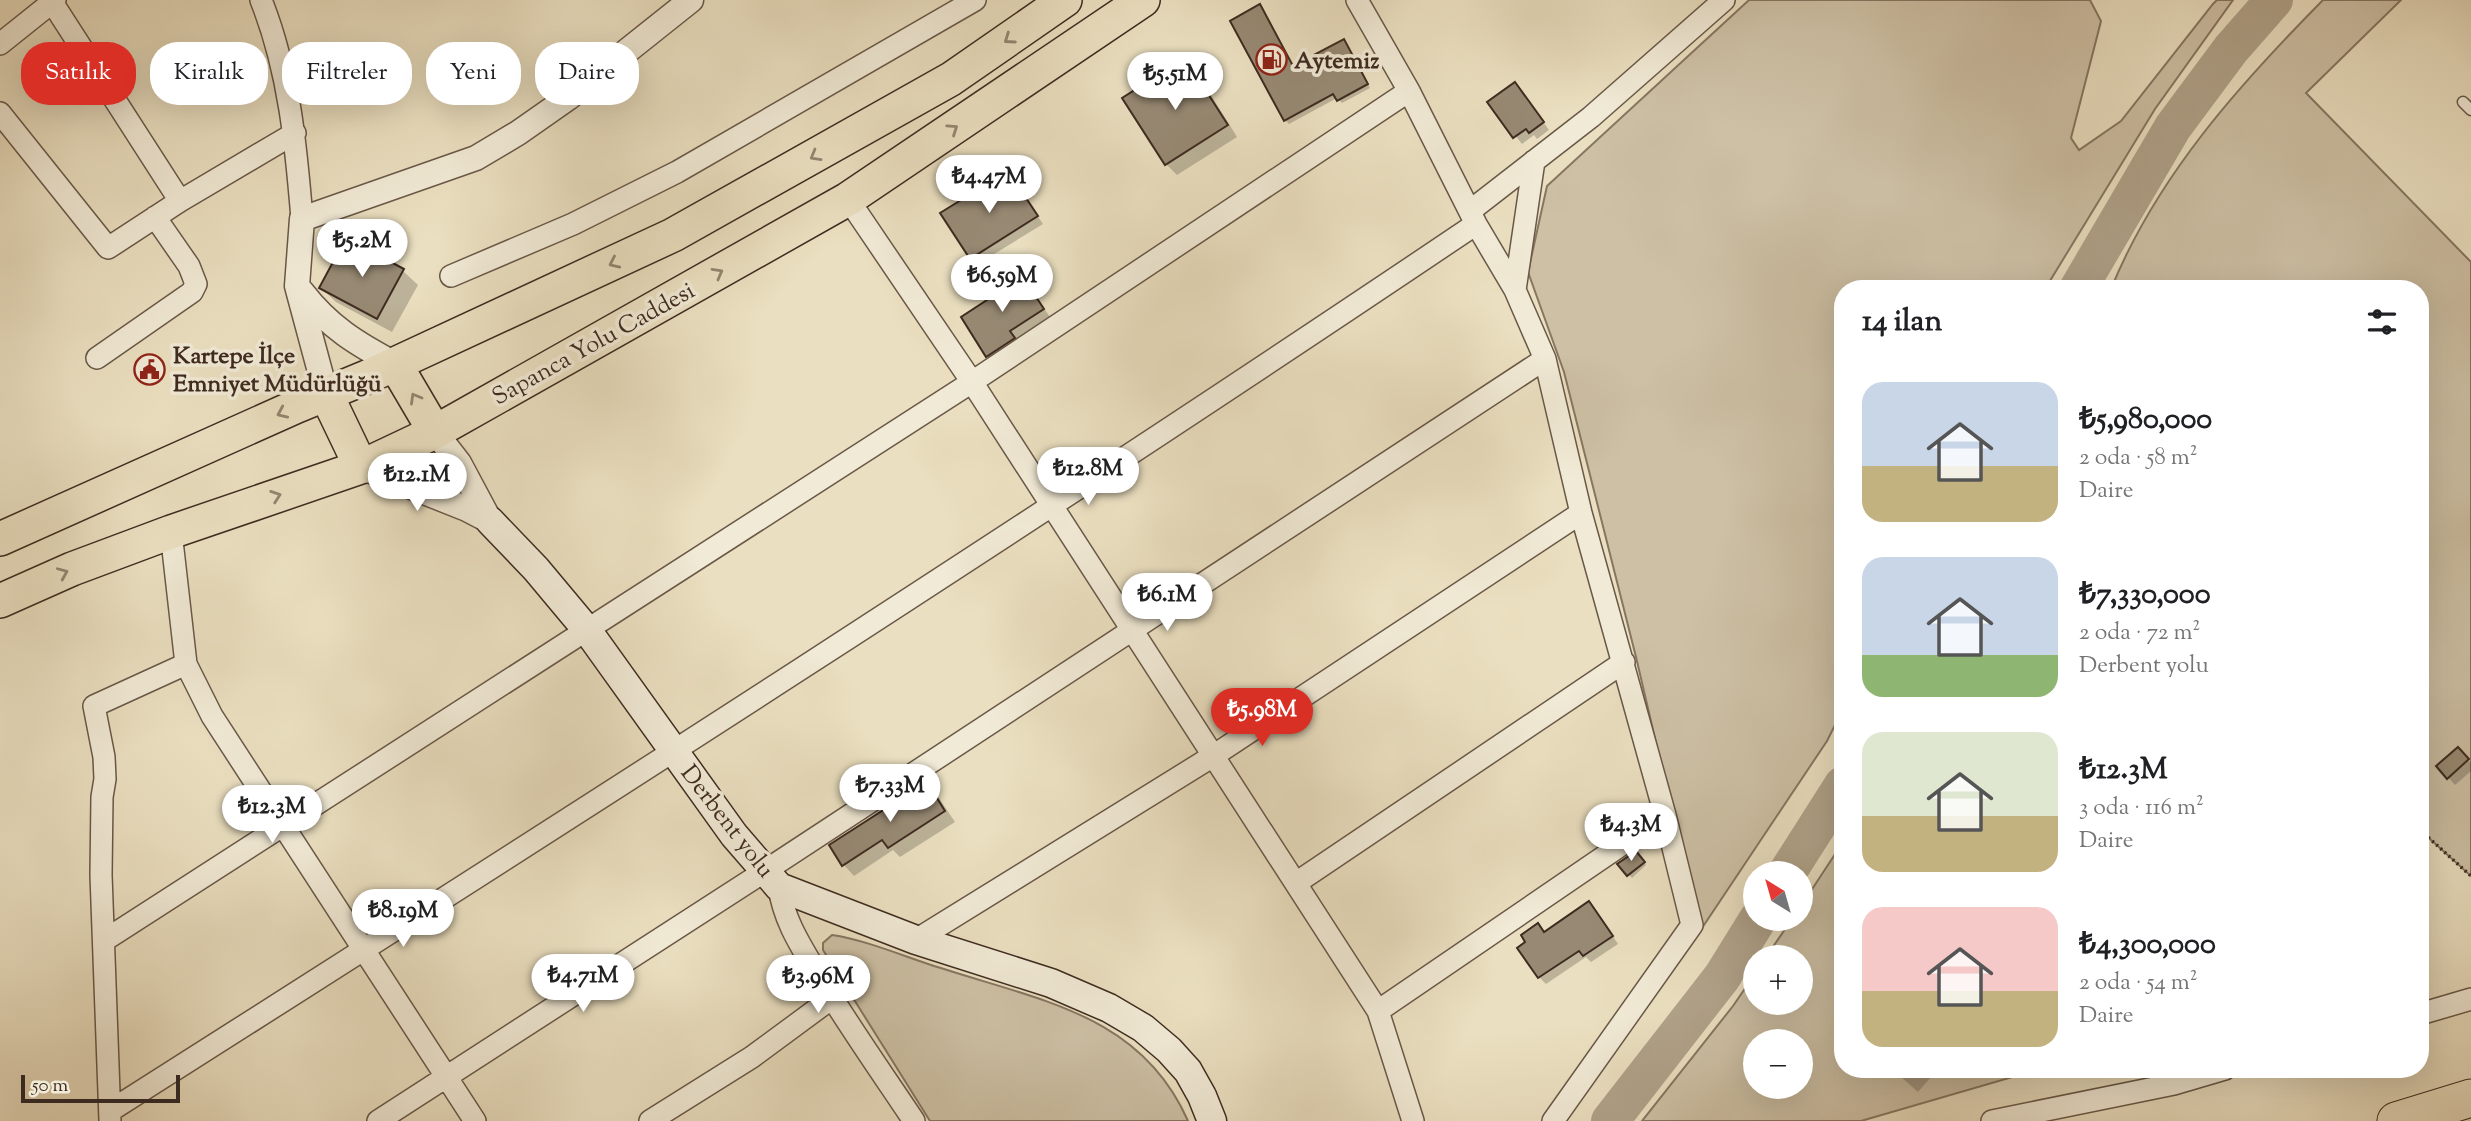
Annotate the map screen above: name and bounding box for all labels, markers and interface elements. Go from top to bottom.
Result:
one-way arrow [1004,31,1017,43]
chip: Satılık [21,42,136,105]
chip: Kiralık [150,42,268,105]
chip: Filtreler [282,42,412,105]
chip: Yeni [426,42,521,105]
chip: Daire [535,42,639,105]
fuel station icon: Aytemiz [1254,43,1288,77]
place label: Aytemiz [1294,45,1379,79]
pin: ₺5.51M [1118,52,1232,112]
text: ₺5.51M [1143,58,1207,91]
one-way arrow [945,124,958,137]
one-way arrow [809,148,822,161]
pin: ₺4.47M [932,156,1046,215]
text: ₺4.47M [952,161,1026,194]
pin: ₺5.2M [313,219,411,279]
text: ₺5.2M [333,225,391,258]
pin: ₺6.59M [945,254,1059,314]
one-way arrow [609,255,621,269]
text: ₺6.59M [967,260,1037,293]
one-way arrow [710,268,723,281]
street label: Sapanca Yolu Caddesi [486,275,702,415]
text: 14 ilan [1862,301,1942,344]
icon: filters [2363,303,2401,341]
place label: Kartepe İlçe Emniyet Müdürlüğü [173,340,382,402]
public building icon: Kartepe İlçe Emniyet Müdürlüğü [133,352,167,386]
one-way arrow [410,393,423,405]
text: ₺5,980,000 [2079,399,2212,442]
one-way arrow [276,405,289,419]
icon: home [1918,410,2002,494]
text: 2 oda · 58 m² [2079,442,2197,475]
pin: ₺12.8M [1031,448,1145,507]
text: ₺12.8M [1053,453,1123,486]
pin: ₺12.1M [360,454,474,513]
text: ₺12.1M [384,459,450,492]
text: Daire [2079,475,2134,508]
one-way arrow [270,490,282,504]
one-way arrow [56,568,68,582]
pin: ₺6.1M [1118,574,1216,633]
text: ₺7,330,000 [2079,574,2211,617]
text: ₺6.1M [1138,579,1196,612]
icon: home [1918,585,2002,669]
text: 2 oda · 72 m² [2079,617,2200,650]
text: Derbent yolu [2079,650,2209,683]
pin: ₺5.98M [1205,688,1319,748]
text: ₺5.98M [1227,694,1297,727]
text: ₺12.3M [2079,749,2168,792]
street label: Derbent yolu [671,758,782,886]
icon: home [1918,760,2002,844]
pin: ₺7.33M [833,764,947,824]
text: ₺7.33M [855,770,925,803]
pin: ₺12.3M [215,786,329,845]
text: ₺12.3M [238,791,306,824]
text: 3 oda · 116 m² [2079,792,2204,825]
pin: ₺4.3M [1582,804,1680,863]
text: ₺4.3M [1601,809,1661,842]
text: Daire [2079,825,2134,858]
north arrow [1743,861,1813,931]
map controls [1743,861,1813,1099]
pin: ₺8.19M [346,890,460,949]
text: ₺8.19M [368,895,438,928]
text: ₺4,300,000 [2079,924,2216,967]
icon: home [1918,935,2002,1019]
button: + [1743,945,1813,1015]
pin: ₺4.71M [526,954,640,1014]
pin: ₺3.96M [761,956,875,1015]
text: ₺4.71M [547,960,619,993]
text: ₺3.96M [782,961,854,994]
text: 2 oda · 54 m² [2079,967,2198,1000]
text: Daire [2079,1000,2134,1033]
button: − [1743,1029,1813,1099]
scale bar [21,1072,180,1104]
text: 50 m [32,1073,68,1100]

